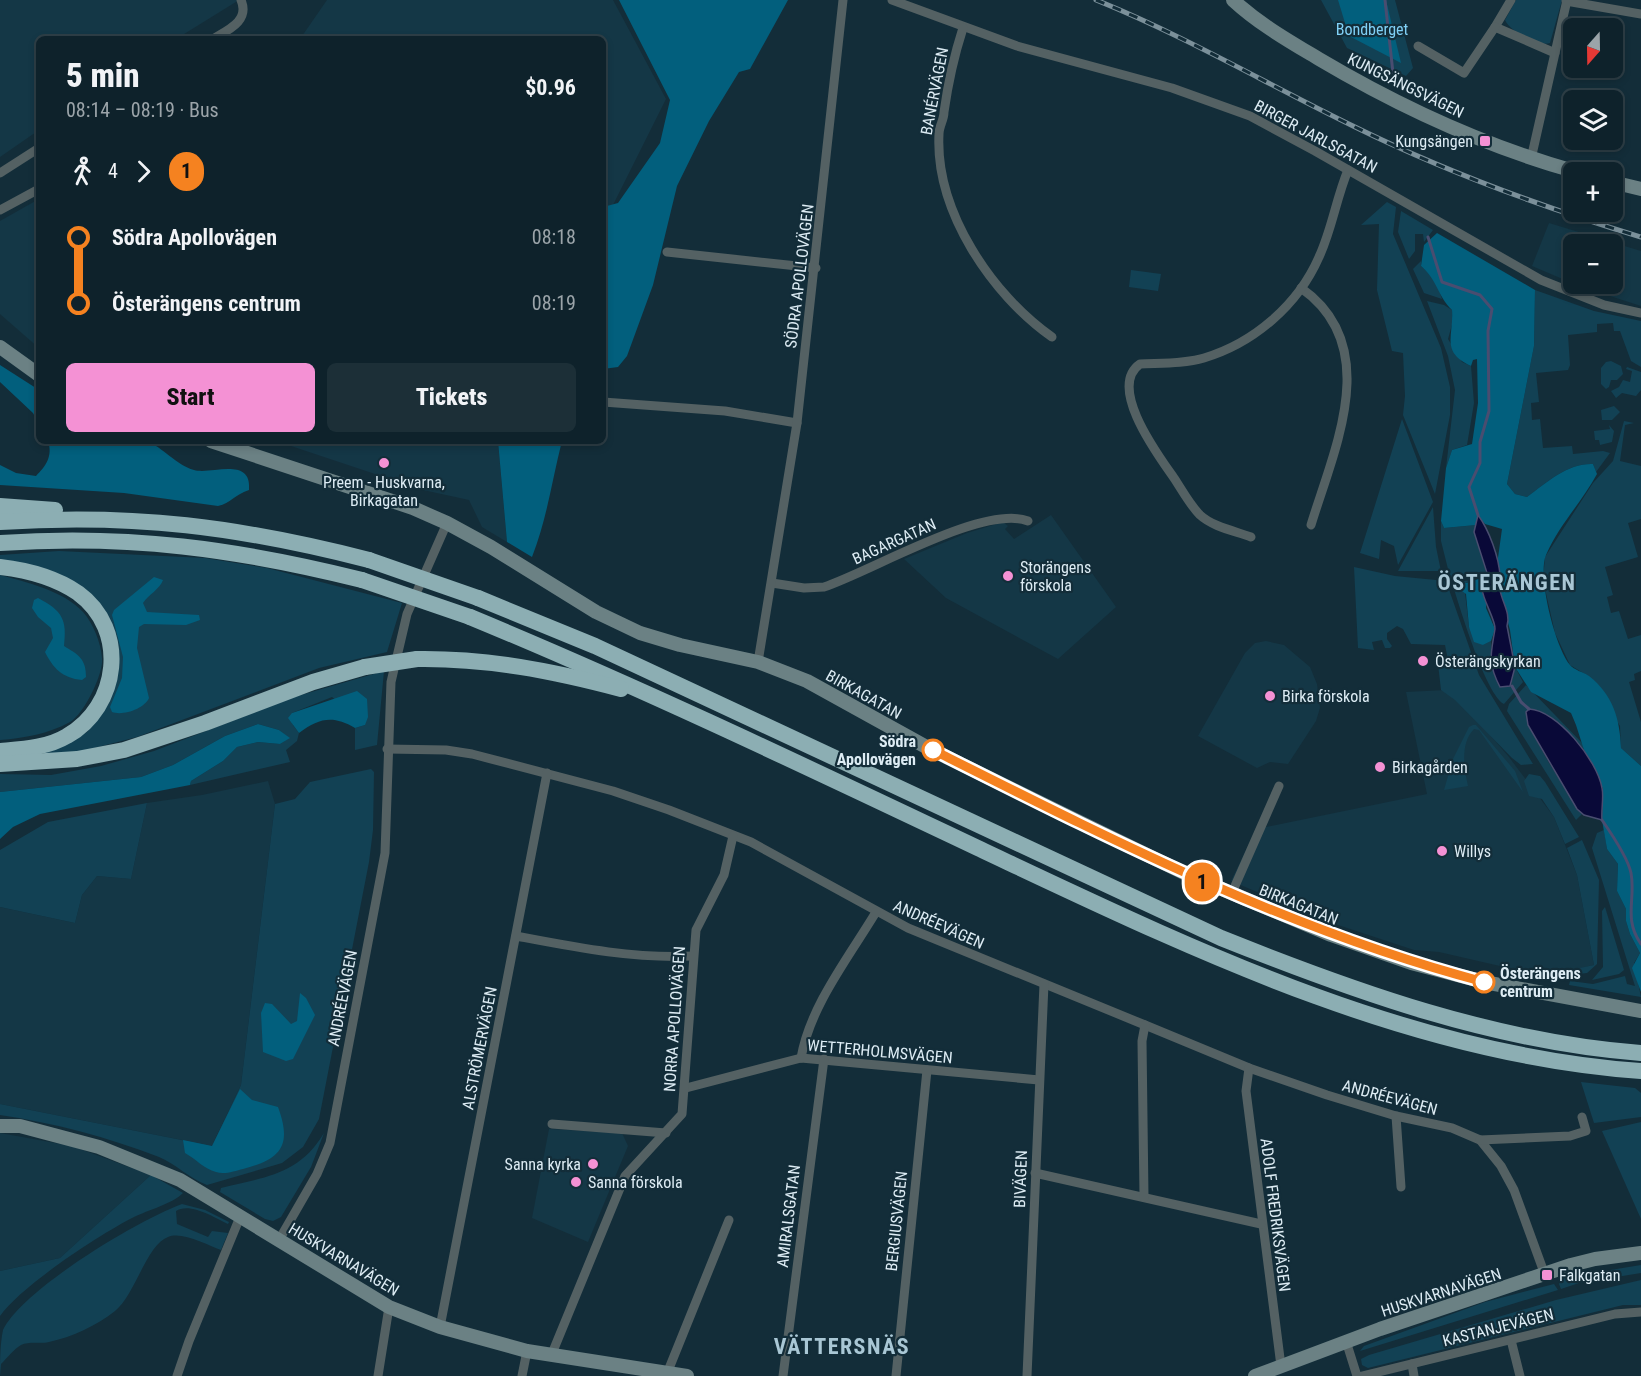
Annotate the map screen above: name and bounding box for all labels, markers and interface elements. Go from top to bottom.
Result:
north arrow [1563,18,1623,78]
map controls [1563,18,1623,294]
park label: Bondberget [1336,20,1409,39]
street label: BANÉRVÄGEN [917,46,952,137]
street label: KUNGSÄNGSVÄGEN [1344,49,1467,122]
text: 5 min [66,56,140,95]
text: $0.96 [525,75,576,100]
button: layers [1563,90,1623,150]
street label: BIRGER JARLSGATAN [1251,96,1380,177]
text: 08:14 – 08:19 · Bus [66,98,219,122]
place label: Kungsängen [1395,132,1473,151]
marker: Kungsängen [1478,134,1492,148]
icon: walk [66,155,99,188]
icon: forward [127,155,160,188]
text: 4 [108,159,118,183]
text: 1 [181,159,192,183]
button: + [1563,162,1623,222]
street label: SÖDRA APOLLOVÄGEN [781,203,818,349]
text: Södra Apollovägen [112,225,277,250]
text: 08:18 [532,225,576,249]
button: − [1563,234,1623,294]
text: Österängens centrum [112,291,301,316]
text: 08:19 [532,291,576,315]
button: Start [66,363,315,432]
button: Tickets [327,363,576,432]
marker: Preem - Huskvarna, Birkagatan [377,456,391,470]
place label: Preem - Huskvarna, Birkagatan [323,473,445,510]
street label: BAGARGATAN [849,515,939,568]
place label: Storängens förskola [1020,558,1091,595]
marker: Storängens förskola [1001,569,1015,583]
district label: ÖSTERÄNGEN [1438,570,1576,595]
place label: Österängskyrkan [1435,652,1541,671]
marker: Österängskyrkan [1416,654,1430,668]
street label: BIRKAGATAN [823,666,905,723]
place label: Birka förskola [1282,687,1370,706]
marker: Birka förskola [1263,689,1277,703]
place label: Södra Apollovägen [837,732,916,769]
marker: Södra Apollovägen [922,739,944,761]
place label: Birkagården [1392,758,1468,777]
marker: Birkagården [1373,760,1387,774]
place label: Willys [1454,842,1491,861]
marker: Willys [1435,844,1449,858]
line badge: 1 [1182,862,1222,902]
text: 1 [1197,870,1207,894]
street label: BIRKAGATAN [1256,880,1341,929]
street label: ANDRÉEVÄGEN [890,896,987,953]
street label: NORRA APOLLOVÄGEN [660,945,689,1093]
street label: ANDRÉEVÄGEN [324,948,361,1048]
place label: Österängens centrum [1500,964,1581,1001]
marker: Österängens centrum [1473,971,1495,993]
street label: ALSTRÖMERVÄGEN [458,985,501,1111]
street label: WETTERHOLMSVÄGEN [806,1036,953,1067]
street label: ANDRÉEVÄGEN [1340,1076,1439,1119]
street label: ADOLF FREDRIKSVÄGEN [1257,1137,1294,1293]
street label: BIVÄGEN [1010,1150,1031,1208]
place label: Sanna kyrka [505,1155,581,1174]
marker: Sanna kyrka [586,1157,600,1171]
street label: AMIRALSGATAN [773,1164,804,1269]
street label: BERGIUSVÄGEN [882,1170,911,1272]
place label: Sanna förskola [588,1173,683,1192]
marker: Sanna förskola [569,1175,583,1189]
street label: HUSKVARNAVÄGEN [285,1219,402,1300]
street label: HUSKVARNAVÄGEN [1379,1264,1504,1321]
place label: Falkgatan [1559,1266,1621,1285]
marker: Falkgatan [1540,1268,1554,1282]
street label: KASTANJEVÄGEN [1441,1305,1556,1350]
district label: VÄTTERSNÄS [774,1334,910,1359]

